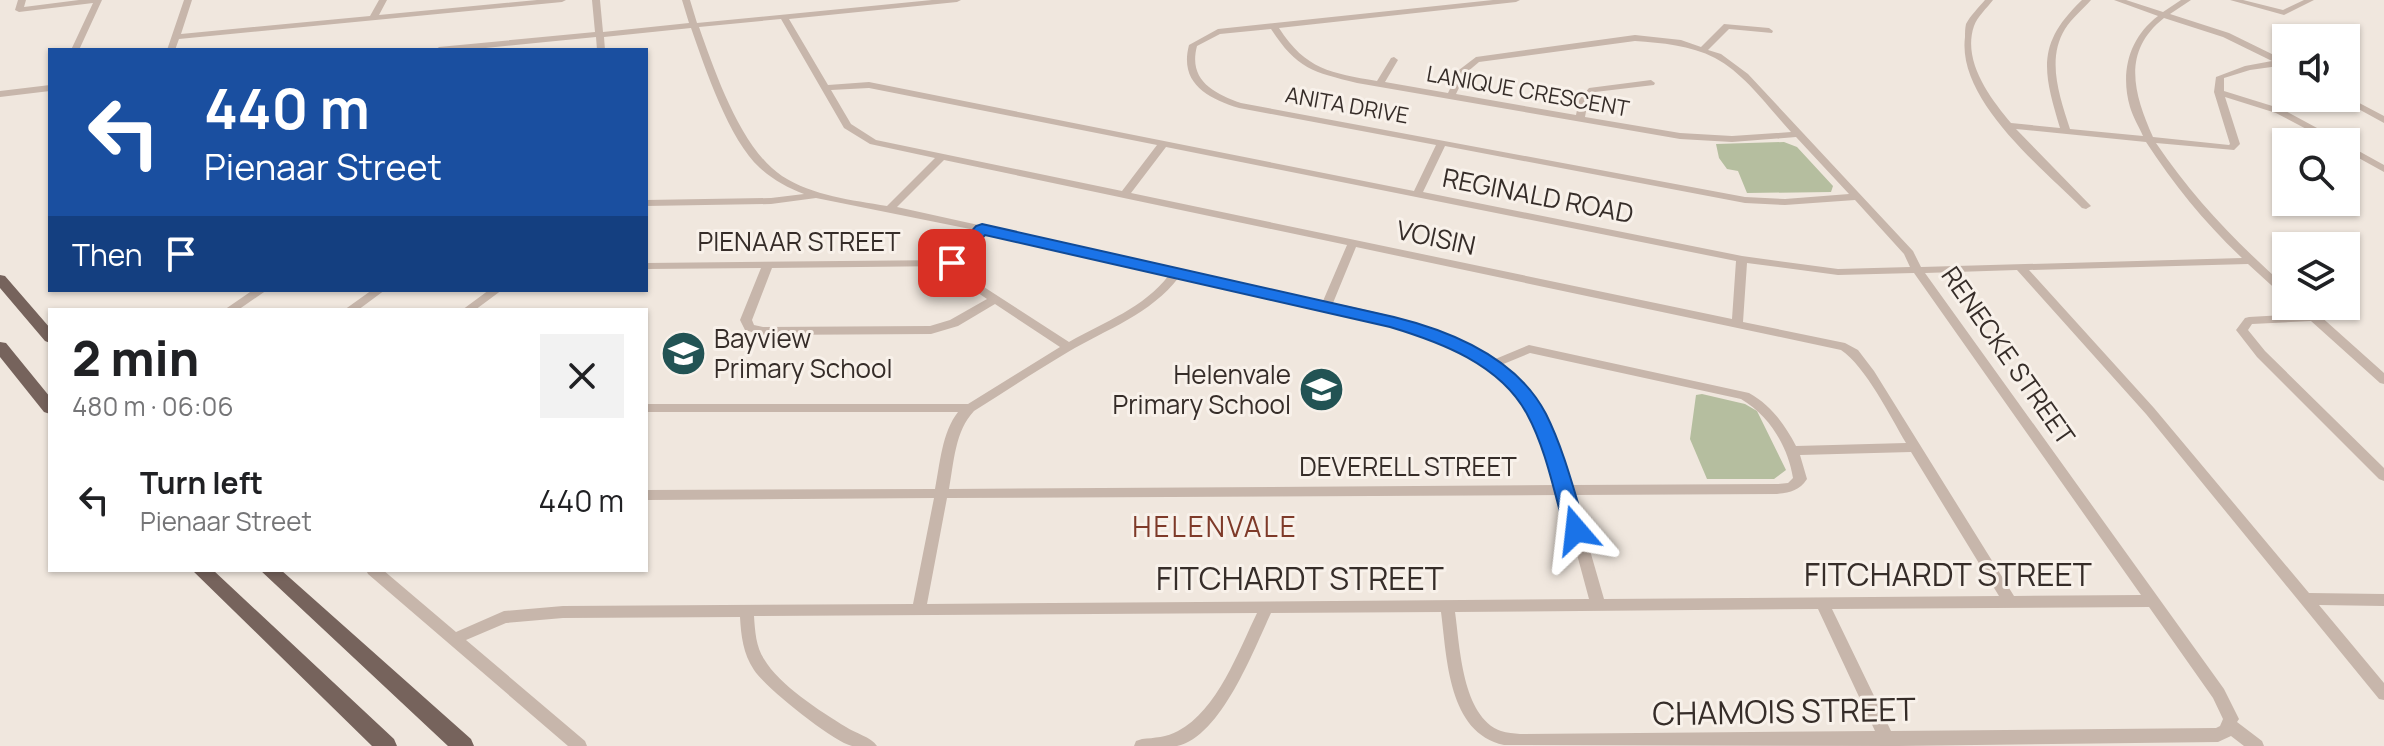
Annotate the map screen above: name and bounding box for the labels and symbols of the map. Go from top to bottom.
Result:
street label: LANIQUE CRESCENT [1424,58,1632,124]
street label: ANITA DRIVE [1283,79,1411,131]
street label: REGINALD ROAD [1440,159,1637,231]
street label: VOISIN [1393,211,1479,263]
street label: PIENAAR STREET [698,223,901,259]
pin [918,229,986,297]
street label: RENECKE STREET [1934,259,2084,452]
place label: Bayview Primary School [714,320,892,386]
school or university icon: Bayview Primary School [659,330,707,378]
place label: Helenvale Primary School [1113,356,1291,422]
school or university icon: Helenvale Primary School [1298,366,1346,414]
street label: DEVERELL STREET [1299,448,1517,484]
position arrow [1534,488,1618,572]
district label: HELENVALE [1132,507,1298,545]
street label: FITCHARDT STREET [1804,552,2092,596]
street label: FITCHARDT STREET [1156,556,1444,600]
street label: CHAMOIS STREET [1652,687,1916,735]

